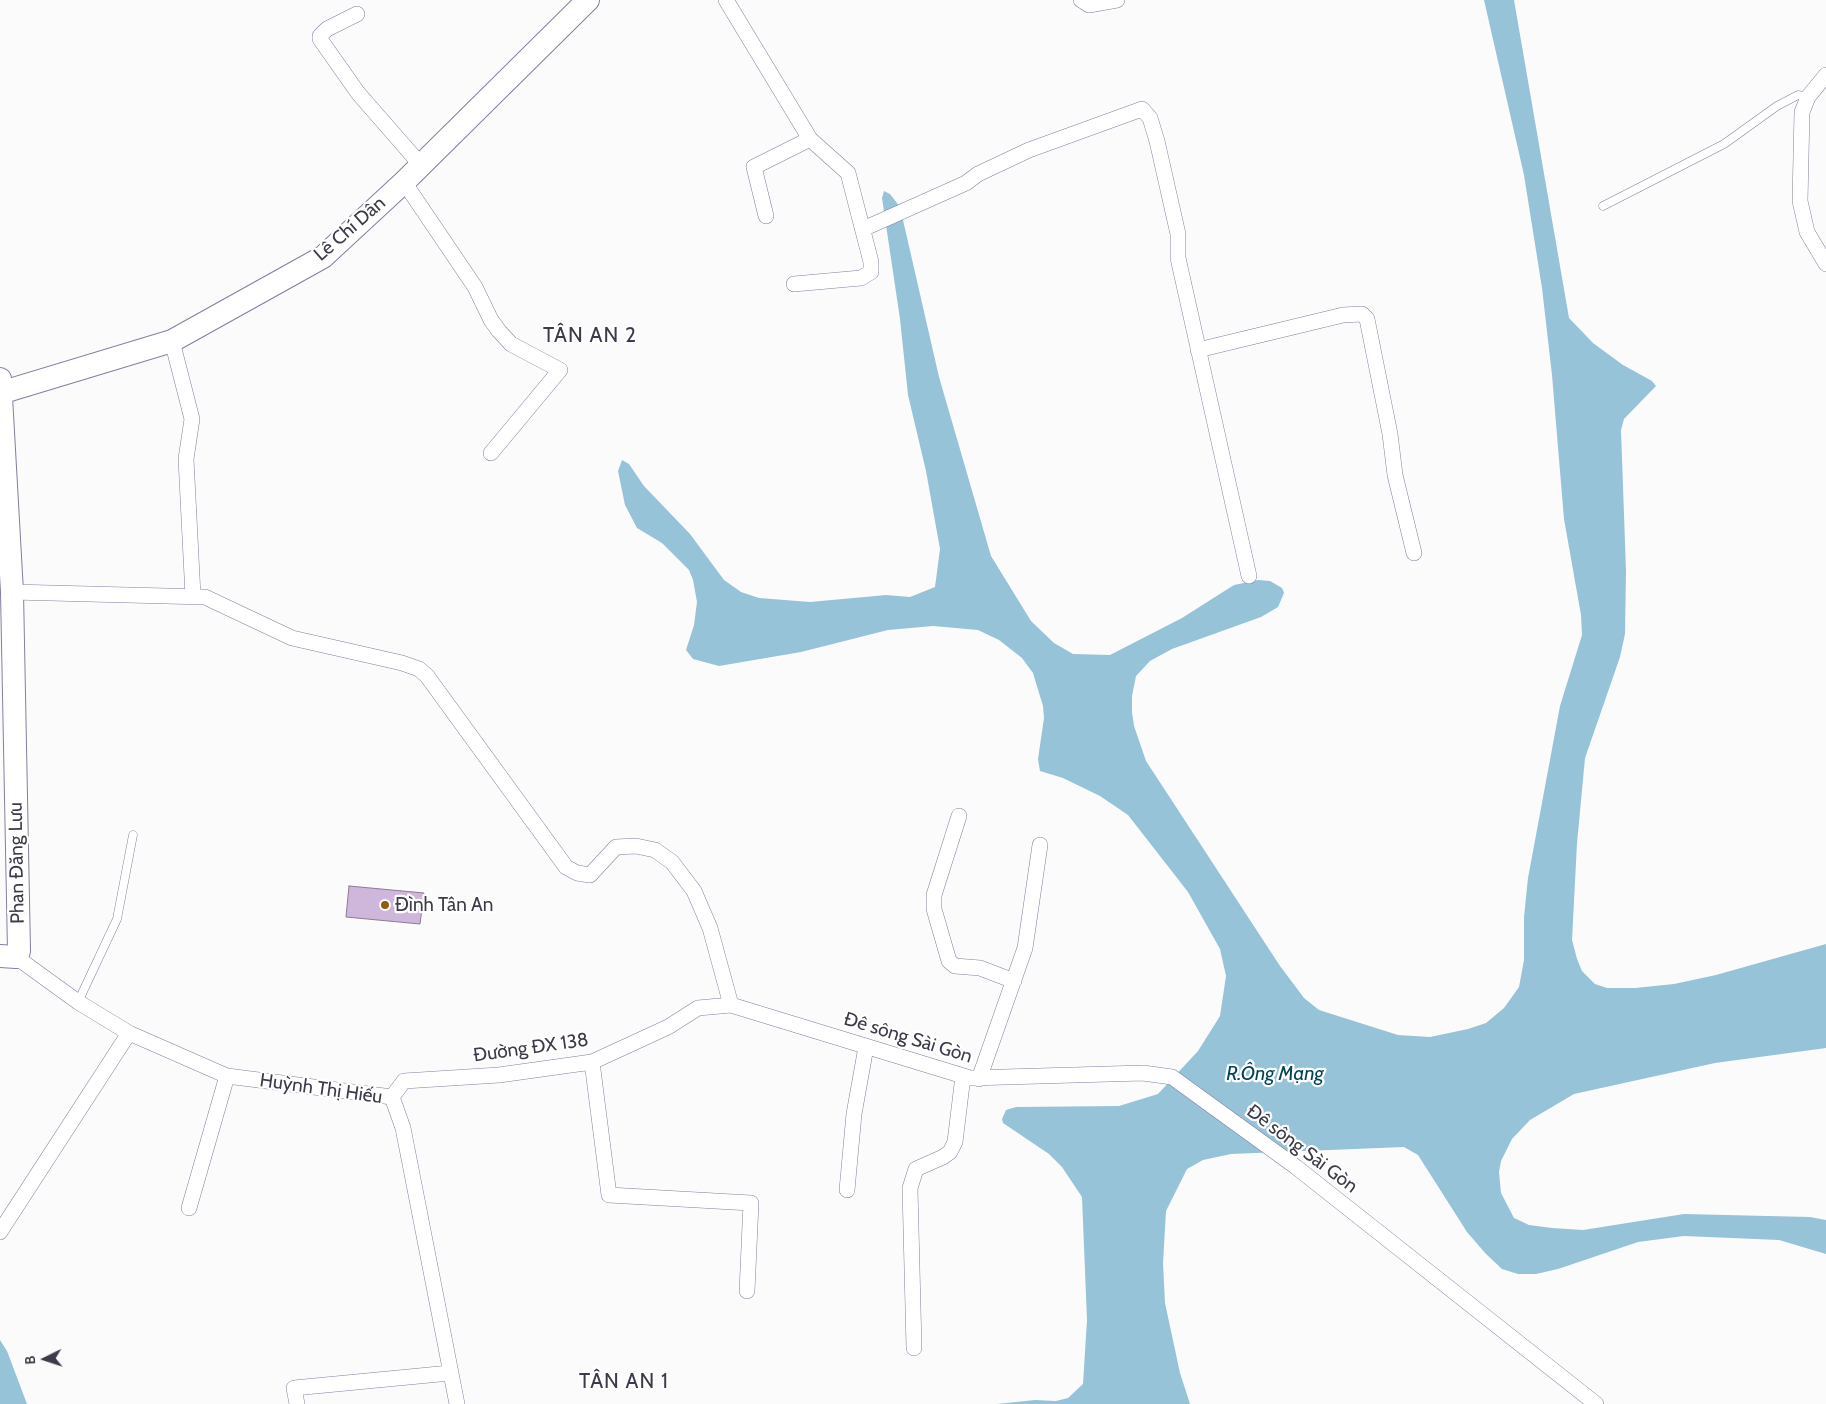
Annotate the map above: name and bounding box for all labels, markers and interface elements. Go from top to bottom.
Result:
street label: Lê Chí Dân [310,192,390,266]
district label: TÂN AN 2 [542,323,638,349]
street label: Phan Đăng Lưu [5,802,29,924]
place label: Đình Tân An [395,894,493,916]
marker: Đình Tân An [379,899,391,911]
street label: Đê sông Sài Gòn [841,1008,975,1068]
street label: Đường ĐX 138 [472,1029,590,1067]
water label: R.Ông Mạng [1226,1062,1324,1086]
street label: Huỳnh Thị Hiếu [258,1069,384,1109]
street label: Đê sông Sài Gòn [1242,1100,1362,1198]
north arrow [20,1334,70,1384]
text: B [21,1355,39,1365]
district label: TÂN AN 1 [578,1369,670,1395]

